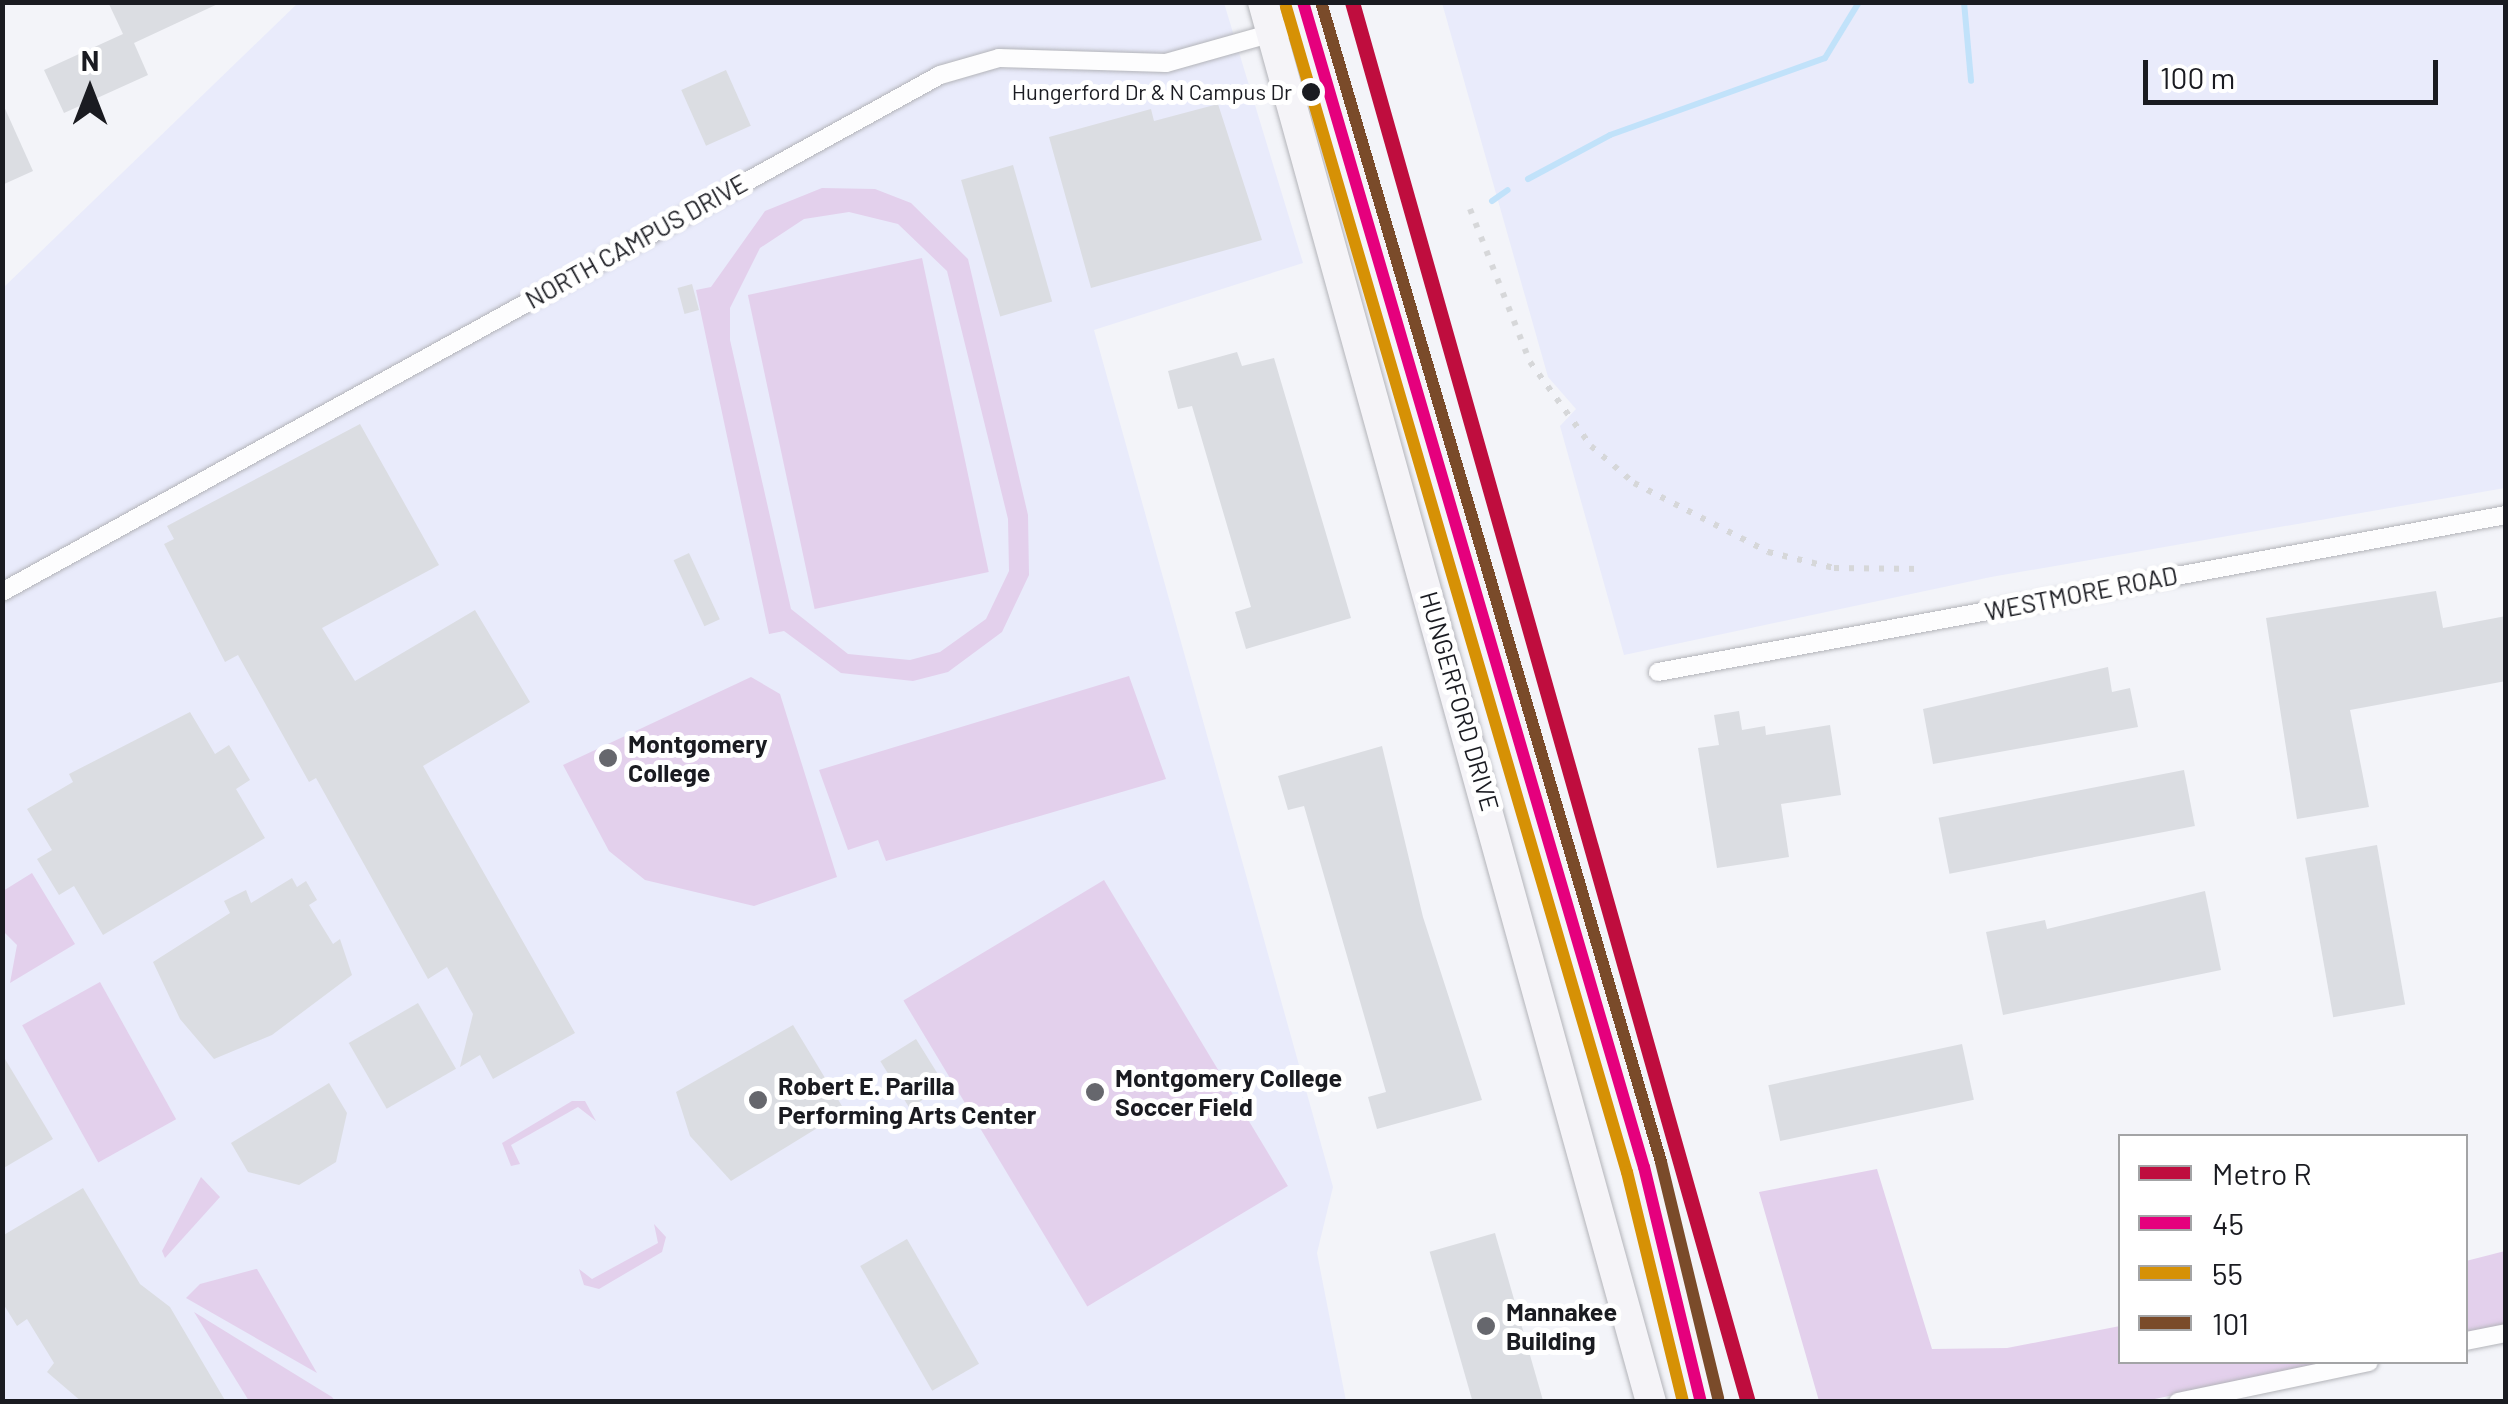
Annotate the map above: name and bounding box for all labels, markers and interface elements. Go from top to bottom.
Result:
north arrow [40,40,140,140]
scale bar [2148,40,2443,102]
text: N [81,43,99,77]
text: 100 m [2160,59,2235,95]
place label: Hungerford Dr & N Campus Dr [1012,79,1292,105]
marker: Hungerford Dr & N Campus Dr [1301,82,1321,102]
street label: NORTH CAMPUS DRIVE [520,168,752,314]
street label: WESTMORE ROAD [1982,560,2180,626]
street label: HUNGERFORD DRIVE [1414,588,1506,814]
place label: Montgomery College [628,729,768,788]
marker: Montgomery College [597,747,619,769]
place label: Montgomery College Soccer Field [1115,1063,1342,1122]
place label: Robert E. Parilla Performing Arts Center [778,1071,1036,1130]
marker: Montgomery College Soccer Field [1084,1081,1106,1103]
marker: Robert E. Parilla Performing Arts Center [747,1089,769,1111]
legend [2118,1134,2468,1364]
text: Metro R [2212,1155,2312,1191]
text: 45 [2212,1205,2244,1241]
text: 55 [2212,1255,2243,1291]
place label: Mannakee Building [1506,1297,1617,1356]
text: 101 [2212,1305,2249,1341]
marker: Mannakee Building [1475,1315,1497,1337]

